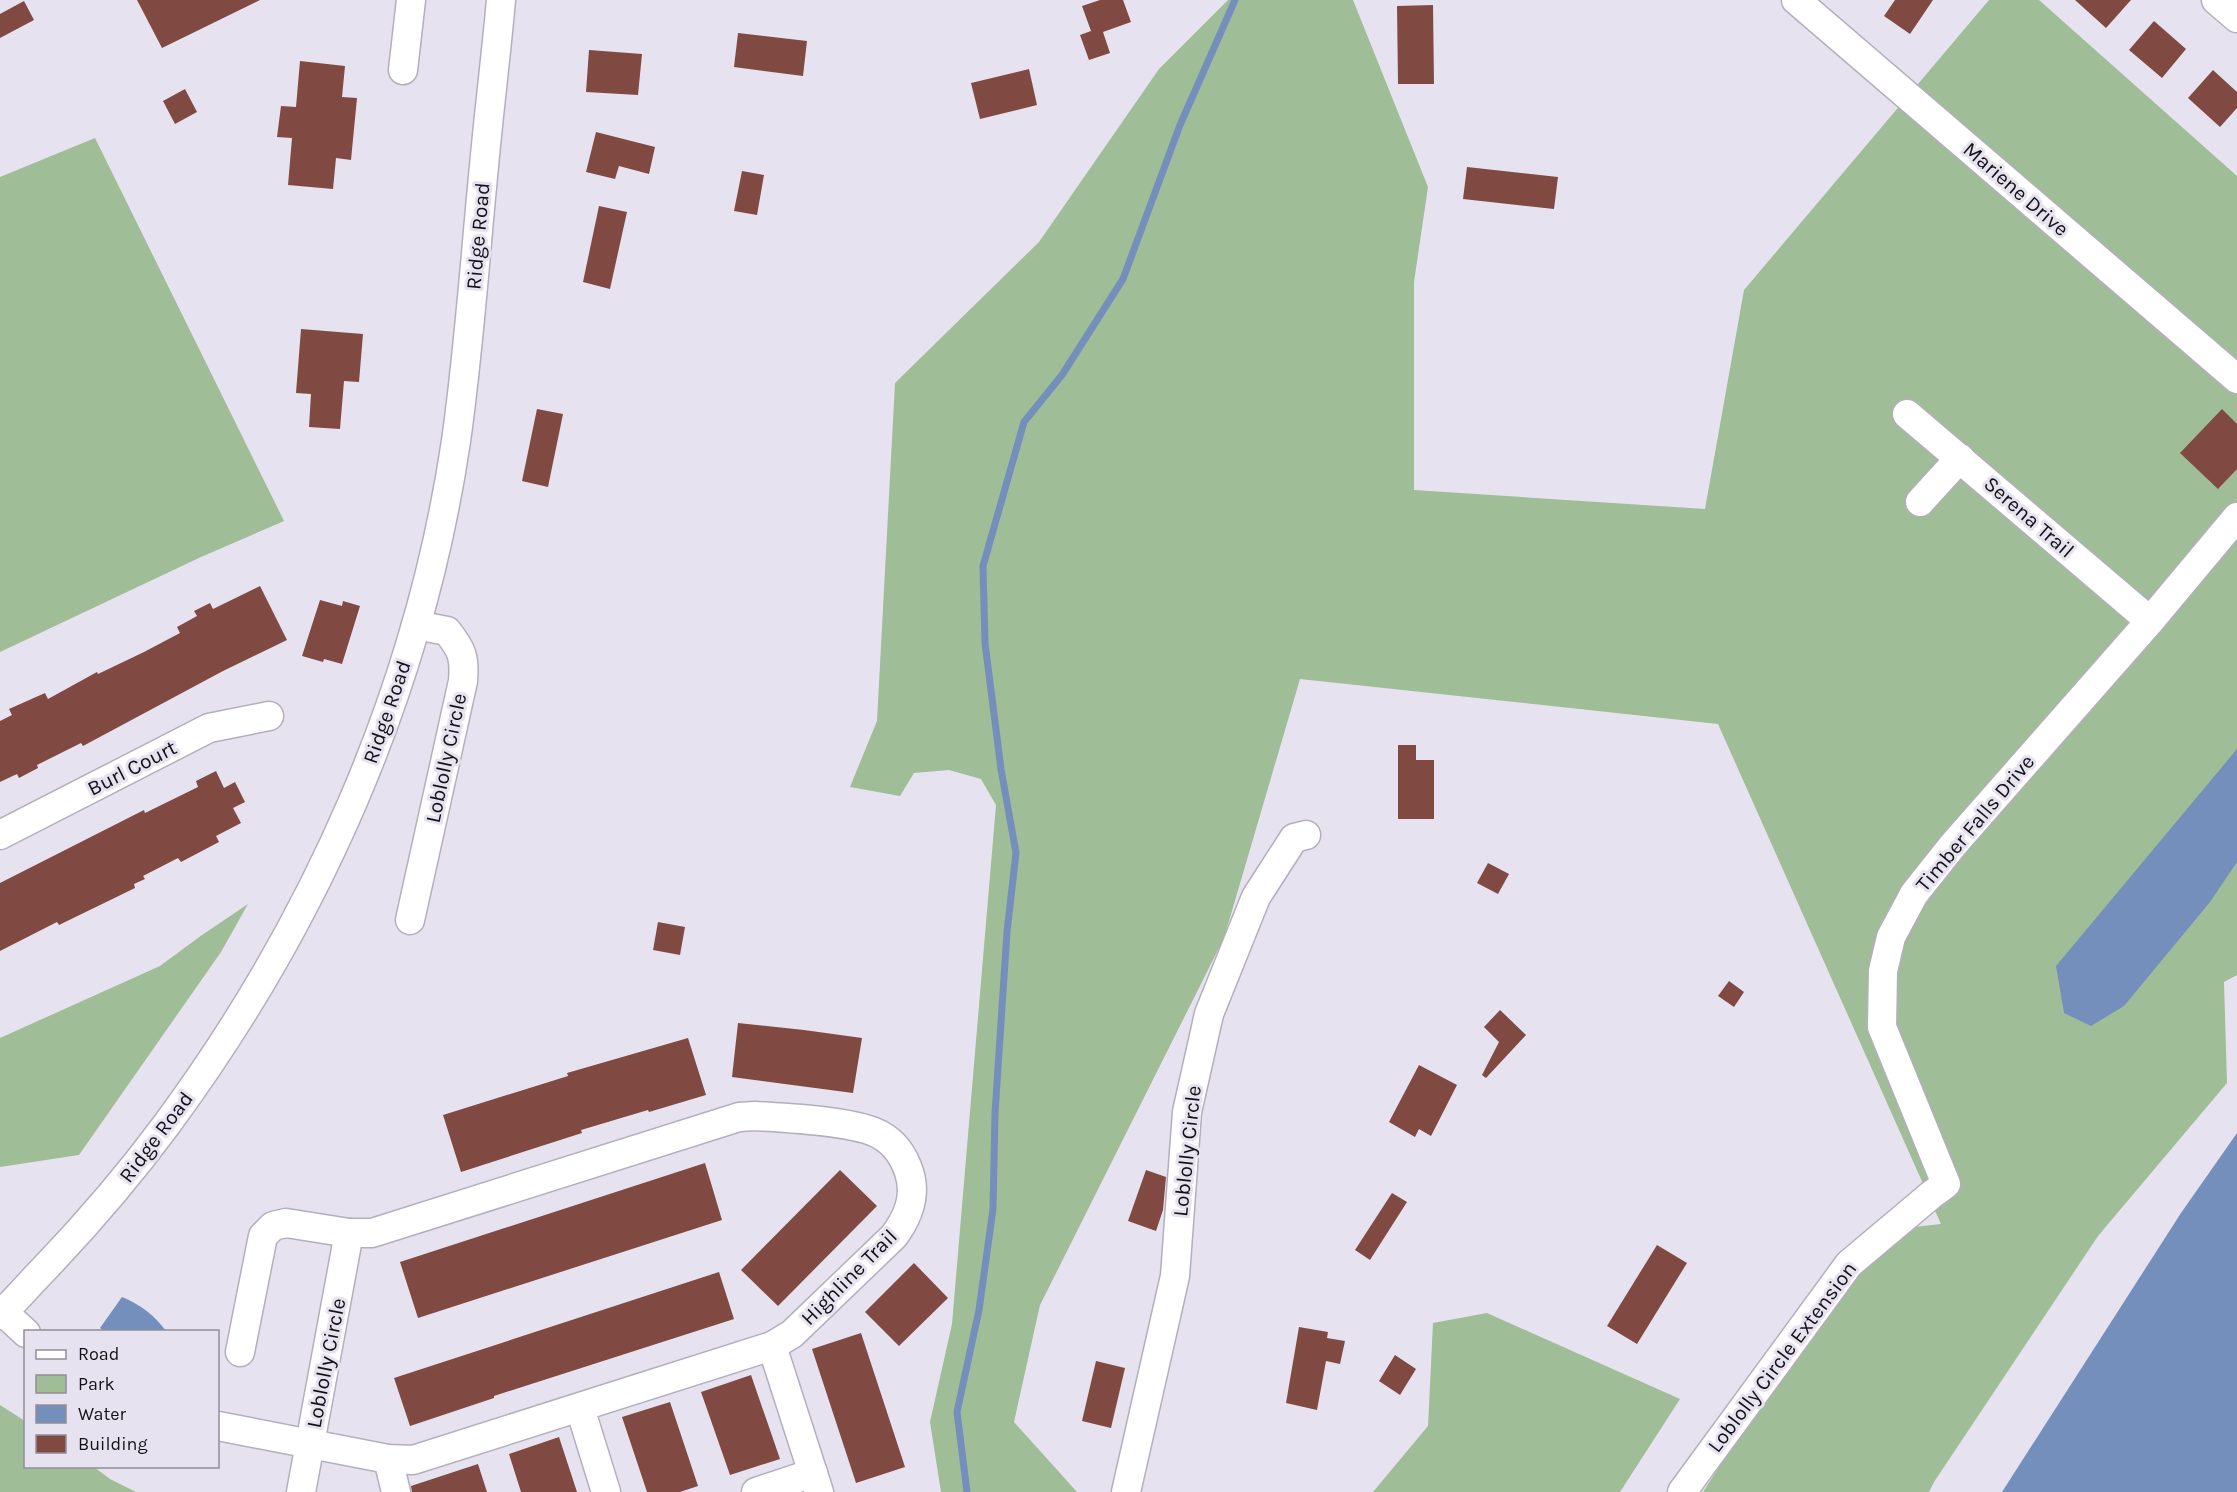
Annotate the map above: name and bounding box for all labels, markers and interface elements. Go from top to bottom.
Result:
street label: Mariene Drive [1959,137,2073,241]
street label: Ridge Road [461,181,495,291]
street label: Serena Trail [1979,471,2079,563]
street label: Ridge Road [358,657,416,767]
street label: Loblolly Circle [421,691,471,825]
street label: Burl Court [83,735,181,801]
street label: Timber Falls Drive [1911,750,2039,896]
street label: Loblolly Circle [1168,1084,1206,1218]
street label: Ridge Road [114,1087,198,1187]
street label: Highline Trail [796,1224,902,1330]
street label: Loblolly Circle Extension [1703,1257,1861,1457]
street label: Loblolly Circle [302,1296,350,1430]
legend [24,1330,219,1468]
text: Road [78,1343,119,1365]
text: Park [78,1373,115,1395]
text: Water [78,1403,126,1425]
text: Building [78,1433,148,1455]

